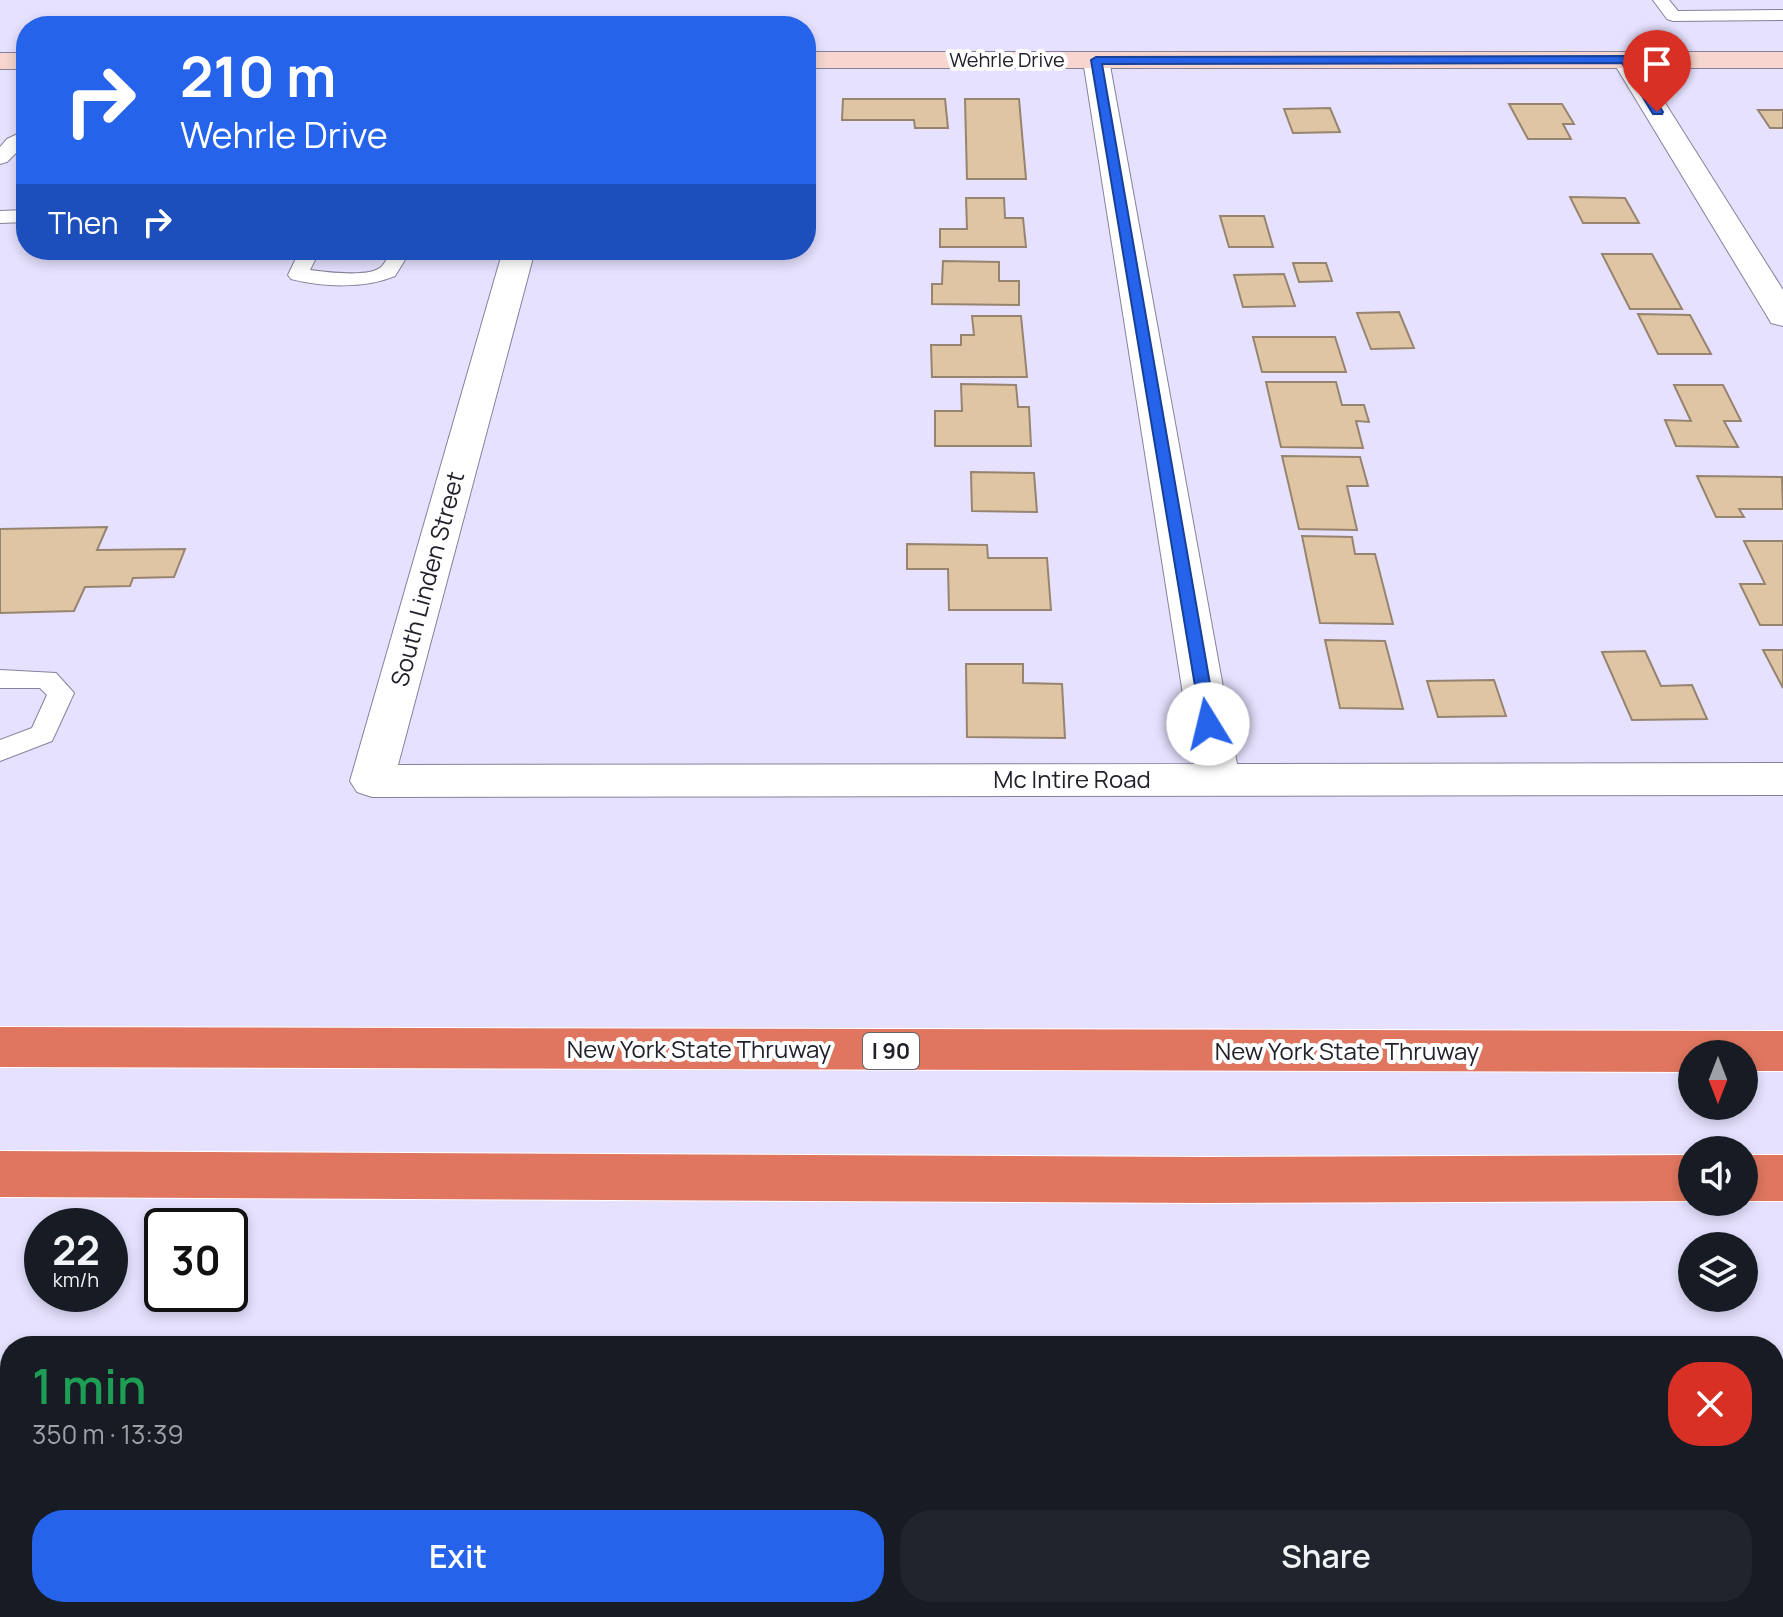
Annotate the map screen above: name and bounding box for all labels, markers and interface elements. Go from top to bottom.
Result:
pin [1623,30,1691,112]
text: 210 m [180,37,336,114]
icon: arrive [1635,42,1679,86]
street label: Wehrle Drive [949,46,1065,73]
icon: right [48,48,152,152]
text: Wehrle Drive [180,110,388,159]
icon: right [135,200,179,244]
text: Then [48,202,119,243]
street label: South Linden Street [382,467,471,690]
position arrow [1166,682,1250,766]
street label: Mc Intire Road [993,762,1151,795]
street label: New York State Thruway [567,1032,832,1065]
road number: I 90 [863,1033,919,1069]
street label: New York State Thruway [1215,1034,1480,1067]
north arrow [1678,1040,1758,1120]
map controls [1678,1040,1758,1312]
button: sound [1678,1136,1758,1216]
speed limit sign: 30 [144,1208,248,1312]
text: 22 [52,1222,100,1277]
button: layers [1678,1232,1758,1312]
text: km/h [53,1266,99,1293]
text: 1 min [32,1353,146,1418]
button: close [1668,1362,1752,1446]
text: 350 m · 13:39 [32,1416,184,1452]
button: Exit [32,1510,884,1602]
button: Share [900,1510,1752,1602]

